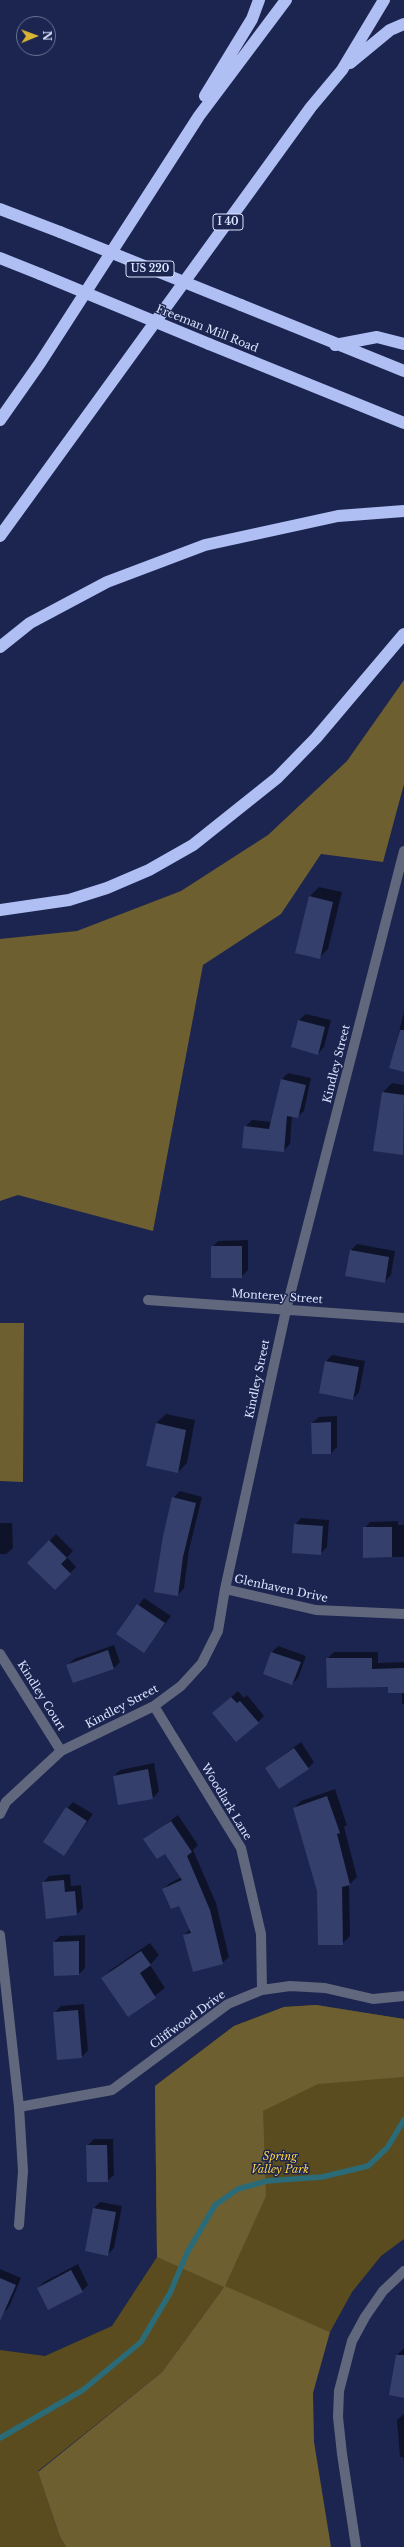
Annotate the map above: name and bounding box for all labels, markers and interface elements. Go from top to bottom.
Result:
north arrow [16,16,56,56]
text: N [40,31,54,41]
road number: I 40 [213,214,243,230]
road number: US 220 [126,261,174,277]
street label: Freeman Mill Road [154,302,260,356]
street label: Kindley Street [321,1023,353,1105]
street label: Monterey Street [231,1287,323,1307]
street label: Kindley Street [243,1338,273,1420]
street label: Glenhaven Drive [233,1573,329,1605]
street label: Kindley Court [14,1659,68,1733]
street label: Kindley Street [83,1682,161,1732]
street label: Woodlark Lane [198,1761,254,1843]
street label: Cliffwood Drive [148,1988,228,2052]
park label: Spring Valley Park [251,2150,309,2176]

